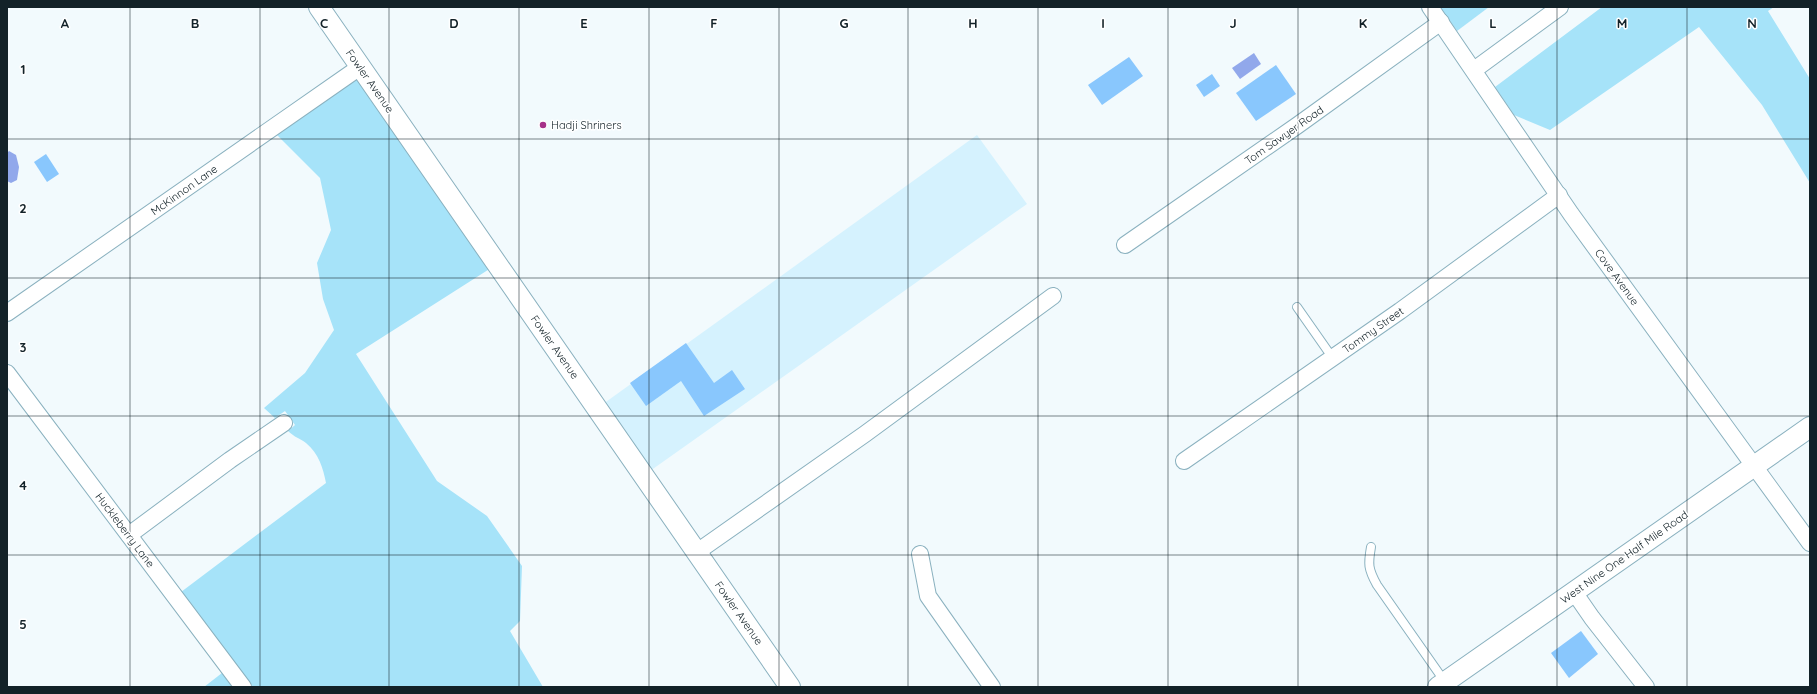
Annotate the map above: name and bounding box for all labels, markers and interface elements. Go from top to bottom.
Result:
text: A [61,15,70,31]
text: B [191,15,199,31]
text: C [320,15,328,31]
text: D [449,15,459,31]
text: E [580,15,588,31]
text: F [710,15,718,31]
text: G [839,15,849,31]
text: H [968,15,978,31]
text: I [1101,15,1105,31]
text: J [1229,15,1237,31]
text: K [1359,15,1368,31]
text: L [1489,15,1497,31]
text: M [1617,15,1627,31]
text: N [1747,15,1757,31]
street label: Fowler Avenue [343,46,397,116]
text: 1 [20,61,26,77]
street label: Tom Sawyer Road [1242,103,1326,167]
place label: Hadji Shriners [551,118,622,132]
marker: Hadji Shriners [538,120,548,130]
street label: McKinnon Lane [148,162,220,218]
text: 2 [19,200,27,216]
street label: Cove Avenue [1592,246,1642,308]
street label: Tommy Street [1340,304,1406,356]
street label: Fowler Avenue [528,312,582,382]
text: 3 [20,339,27,355]
text: 4 [19,477,27,493]
street label: Huckleberry Lane [92,490,158,570]
street label: West Nine One Half Mile Road [1557,507,1691,607]
street label: Fowler Avenue [712,578,766,648]
text: 5 [19,616,27,632]

